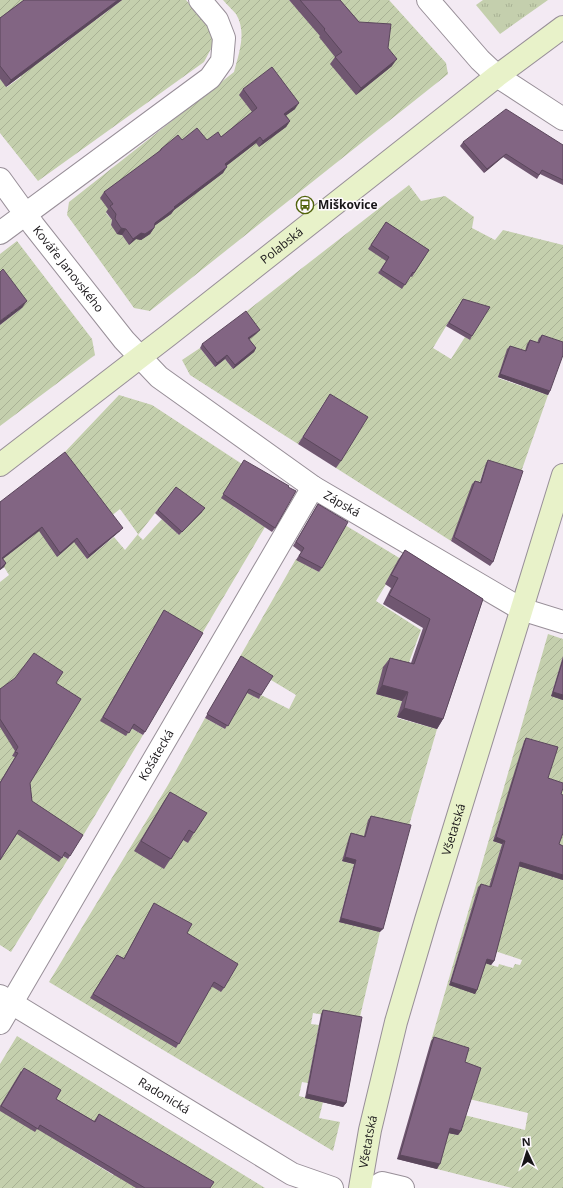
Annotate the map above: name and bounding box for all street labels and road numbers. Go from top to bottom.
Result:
street label: Kováře Janovského [29,222,108,316]
street label: Polabská [257,223,306,268]
street label: Zápská [321,486,364,521]
street label: Košátecká [134,726,178,784]
street label: Všetatská [437,801,469,857]
street label: Radonická [135,1073,193,1118]
street label: Všetatská [355,1113,381,1169]

